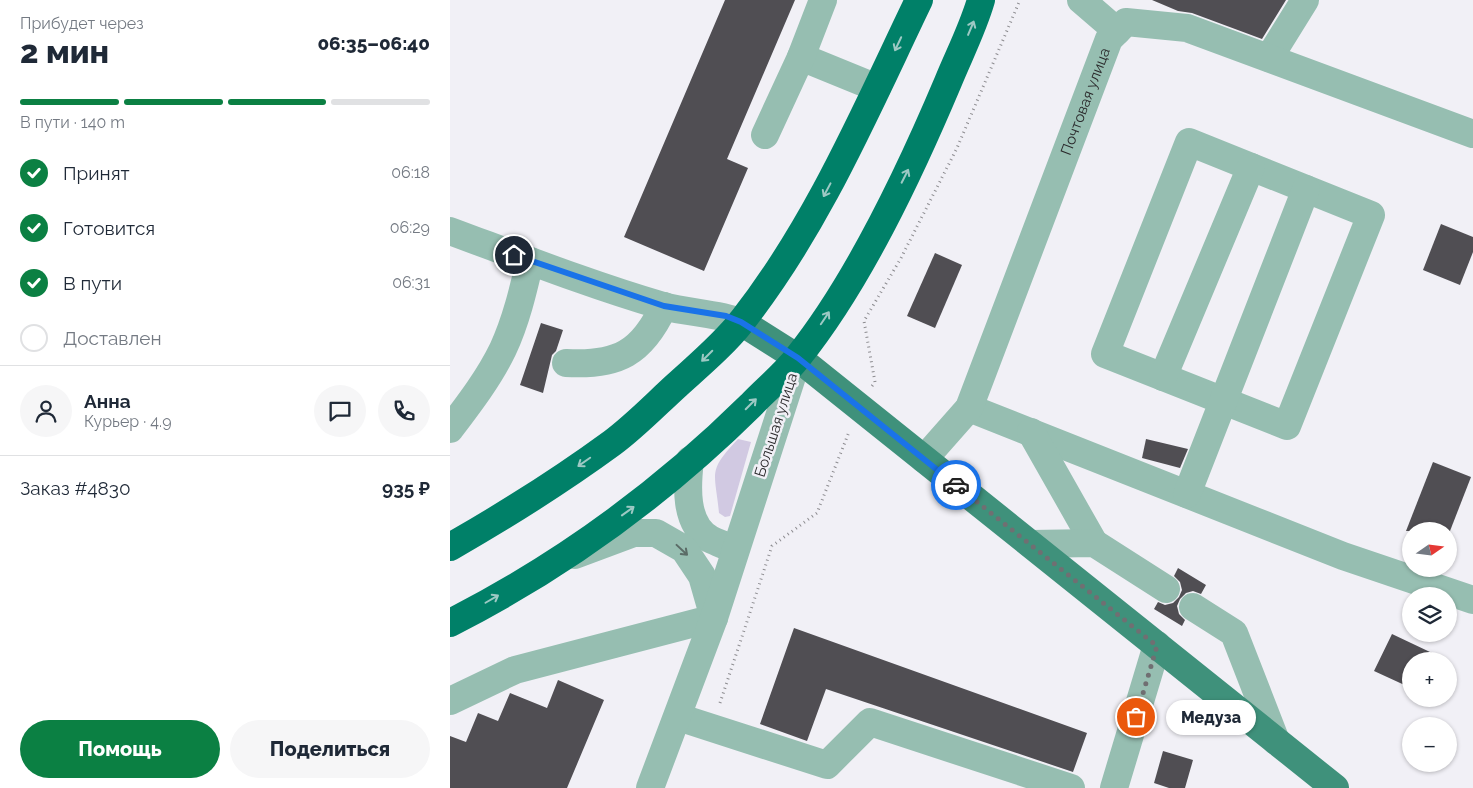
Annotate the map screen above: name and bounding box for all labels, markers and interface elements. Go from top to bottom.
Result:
text: Прибудет через [20,14,144,33]
one-way arrow [966,21,976,36]
text: 06:35–06:40 [317,32,430,54]
text: 2 мин [20,33,109,70]
one-way arrow [892,36,902,51]
street label: Почтовая улица [1057,45,1114,158]
text: В пути · 140 m [20,113,125,132]
icon: check [20,159,48,187]
text: Принят [63,162,130,184]
text: 06:18 [391,163,430,182]
one-way arrow [901,169,910,184]
one-way arrow [822,182,831,197]
icon: check [20,214,48,242]
text: Готовится [63,217,155,239]
text: 06:29 [390,218,430,237]
pin [493,234,535,276]
icon: home [500,241,528,269]
icon: check [20,269,48,297]
text: В пути [63,272,122,294]
text: 06:31 [392,273,430,292]
one-way arrow [820,311,830,325]
text: Доставлен [63,327,162,349]
one-way arrow [701,350,713,363]
street label: Большая улица [751,371,801,479]
button: person [20,385,72,437]
button: chat [314,385,366,437]
button: phone [378,385,430,437]
text: Анна [84,390,131,412]
one-way arrow [745,398,757,411]
text: Курьер · 4.9 [84,412,172,431]
one-way arrow [577,457,591,467]
courier [931,460,981,510]
icon: car [942,471,970,499]
text: Заказ #4830 [20,477,131,499]
text: 935 ₽ [382,477,430,499]
one-way arrow [621,505,635,516]
north arrow [1402,522,1458,578]
map controls [1402,522,1457,772]
one-way arrow [676,545,689,556]
button: layers [1402,587,1457,642]
one-way arrow [485,594,500,604]
button: + [1402,652,1457,707]
pin [1115,696,1157,738]
callout: Медуза [1166,700,1256,734]
icon: bag [1122,703,1150,731]
text: Медуза [1181,708,1241,727]
button: − [1402,717,1457,772]
button: Помощь [20,720,220,778]
button: Поделиться [230,720,430,778]

